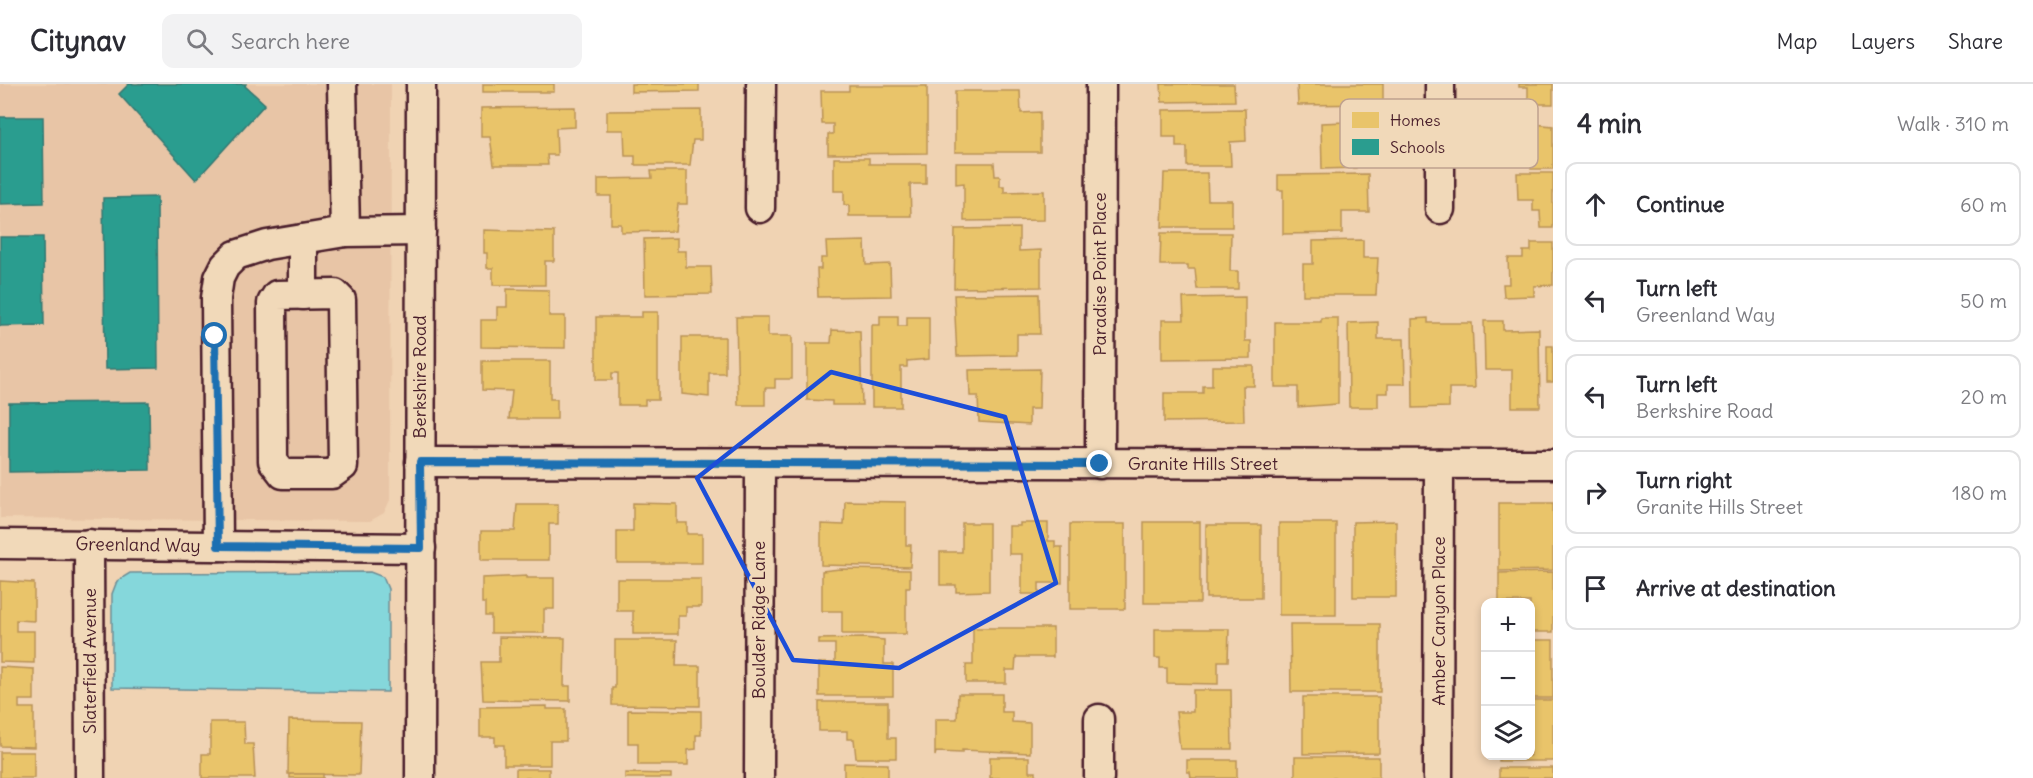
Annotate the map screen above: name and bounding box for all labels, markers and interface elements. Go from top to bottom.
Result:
search box [162,14,582,68]
text: Citynav [30,23,126,59]
icon: search [183,25,216,58]
text: Search here [231,27,350,55]
text: Map [1777,28,1817,55]
text: Layers [1850,28,1915,55]
text: Share [1948,28,2003,55]
legend [1340,99,1538,168]
text: 4 min [1577,107,1642,140]
text: Homes [1390,110,1440,130]
text: Walk · 310 m [1897,111,2009,136]
text: Schools [1390,137,1445,157]
icon: ahead [1579,188,1612,221]
text: Continue [1636,190,1725,218]
street label: Paradise Point Place [1088,192,1111,356]
text: 60 m [1960,192,2007,217]
text: Turn left [1636,274,1717,302]
icon: left [1579,284,1612,317]
text: 50 m [1960,288,2007,313]
text: Greenland Way [1636,302,1775,327]
street label: Berkshire Road [408,315,431,439]
route start [201,322,227,348]
text: Turn left [1636,370,1717,398]
icon: left [1579,380,1612,413]
text: 20 m [1961,384,2007,409]
text: Berkshire Road [1636,398,1773,423]
route end [1086,450,1112,476]
street label: Granite Hills Street [1128,452,1278,475]
text: Turn right [1636,466,1732,494]
icon: right [1579,476,1612,509]
text: 180 m [1952,480,2007,505]
text: Granite Hills Street [1636,494,1803,519]
street label: Greenland Way [75,532,201,557]
street label: Amber Canyon Place [1427,536,1450,706]
street label: Boulder Ridge Lane [747,541,770,699]
icon: arrive [1579,572,1612,605]
text: Arrive at destination [1636,574,1836,602]
street label: Slaterfield Avenue [78,588,101,734]
map controls [1481,598,1535,760]
button: + [1481,598,1535,652]
button: − [1481,652,1535,706]
button: layers [1481,706,1535,760]

